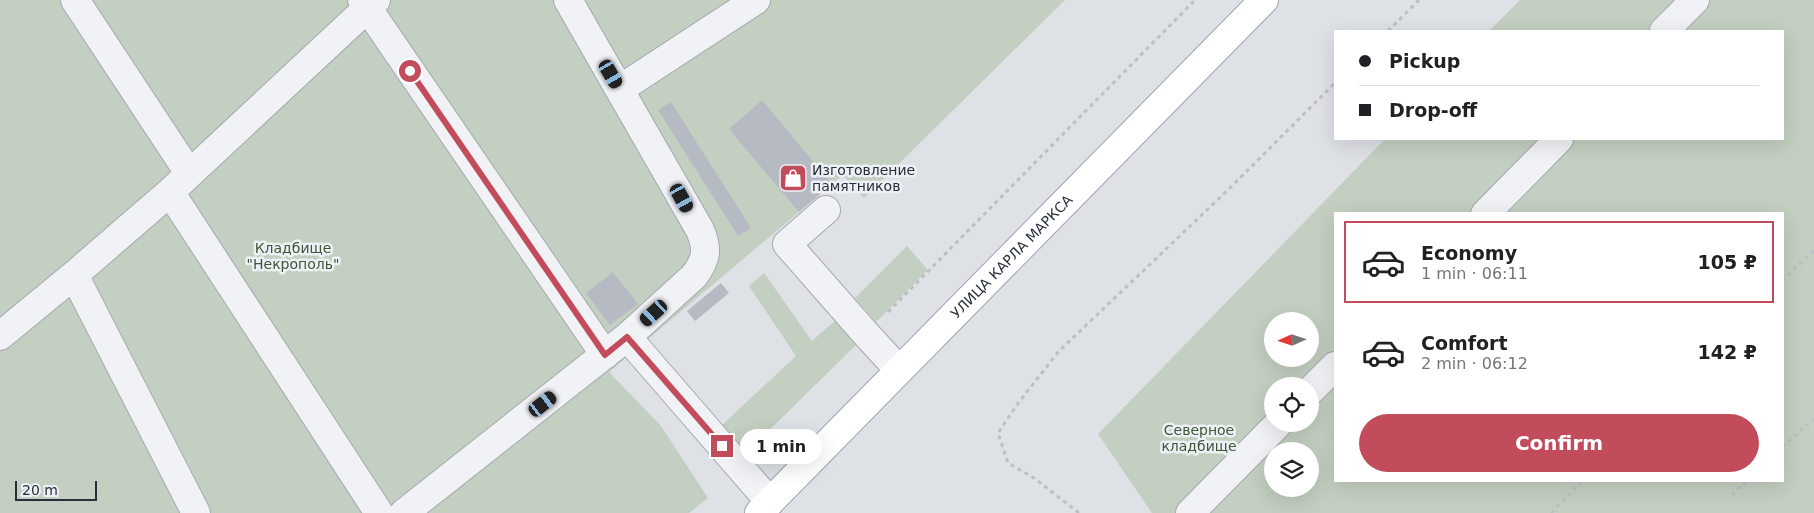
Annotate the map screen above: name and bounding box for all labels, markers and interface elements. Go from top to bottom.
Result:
text: Pickup [1389,50,1460,72]
car [597,57,624,91]
route start [399,60,421,82]
text: Drop-off [1389,99,1477,121]
place label: Изготовление памятников [812,162,915,194]
shop icon: Изготовление памятников [778,163,808,193]
car [668,181,695,215]
street label: УЛИЦА КАРЛА МАРКСА [947,191,1076,321]
park label: Кладбище "Некрополь" [247,240,339,272]
icon: car [1361,240,1406,285]
text: Economy [1421,242,1517,264]
text: 105 ₽ [1698,251,1757,273]
text: 1 min · 06:11 [1421,264,1528,283]
car [637,297,670,329]
north arrow [1264,312,1319,368]
map controls [1264,312,1319,497]
icon: car [1361,330,1406,375]
text: Comfort [1421,332,1508,354]
text: 142 ₽ [1698,341,1757,363]
text: 2 min · 06:12 [1421,354,1528,373]
button: locate [1264,377,1319,432]
car [526,389,559,419]
button: Confirm [1359,414,1759,472]
park label: Северное кладбище [1161,422,1237,454]
callout: 1 min [740,428,822,464]
route end [711,435,733,457]
text: 1 min [756,437,806,456]
button: layers [1264,442,1319,497]
scale bar [15,478,98,501]
text: 20 m [22,482,58,498]

